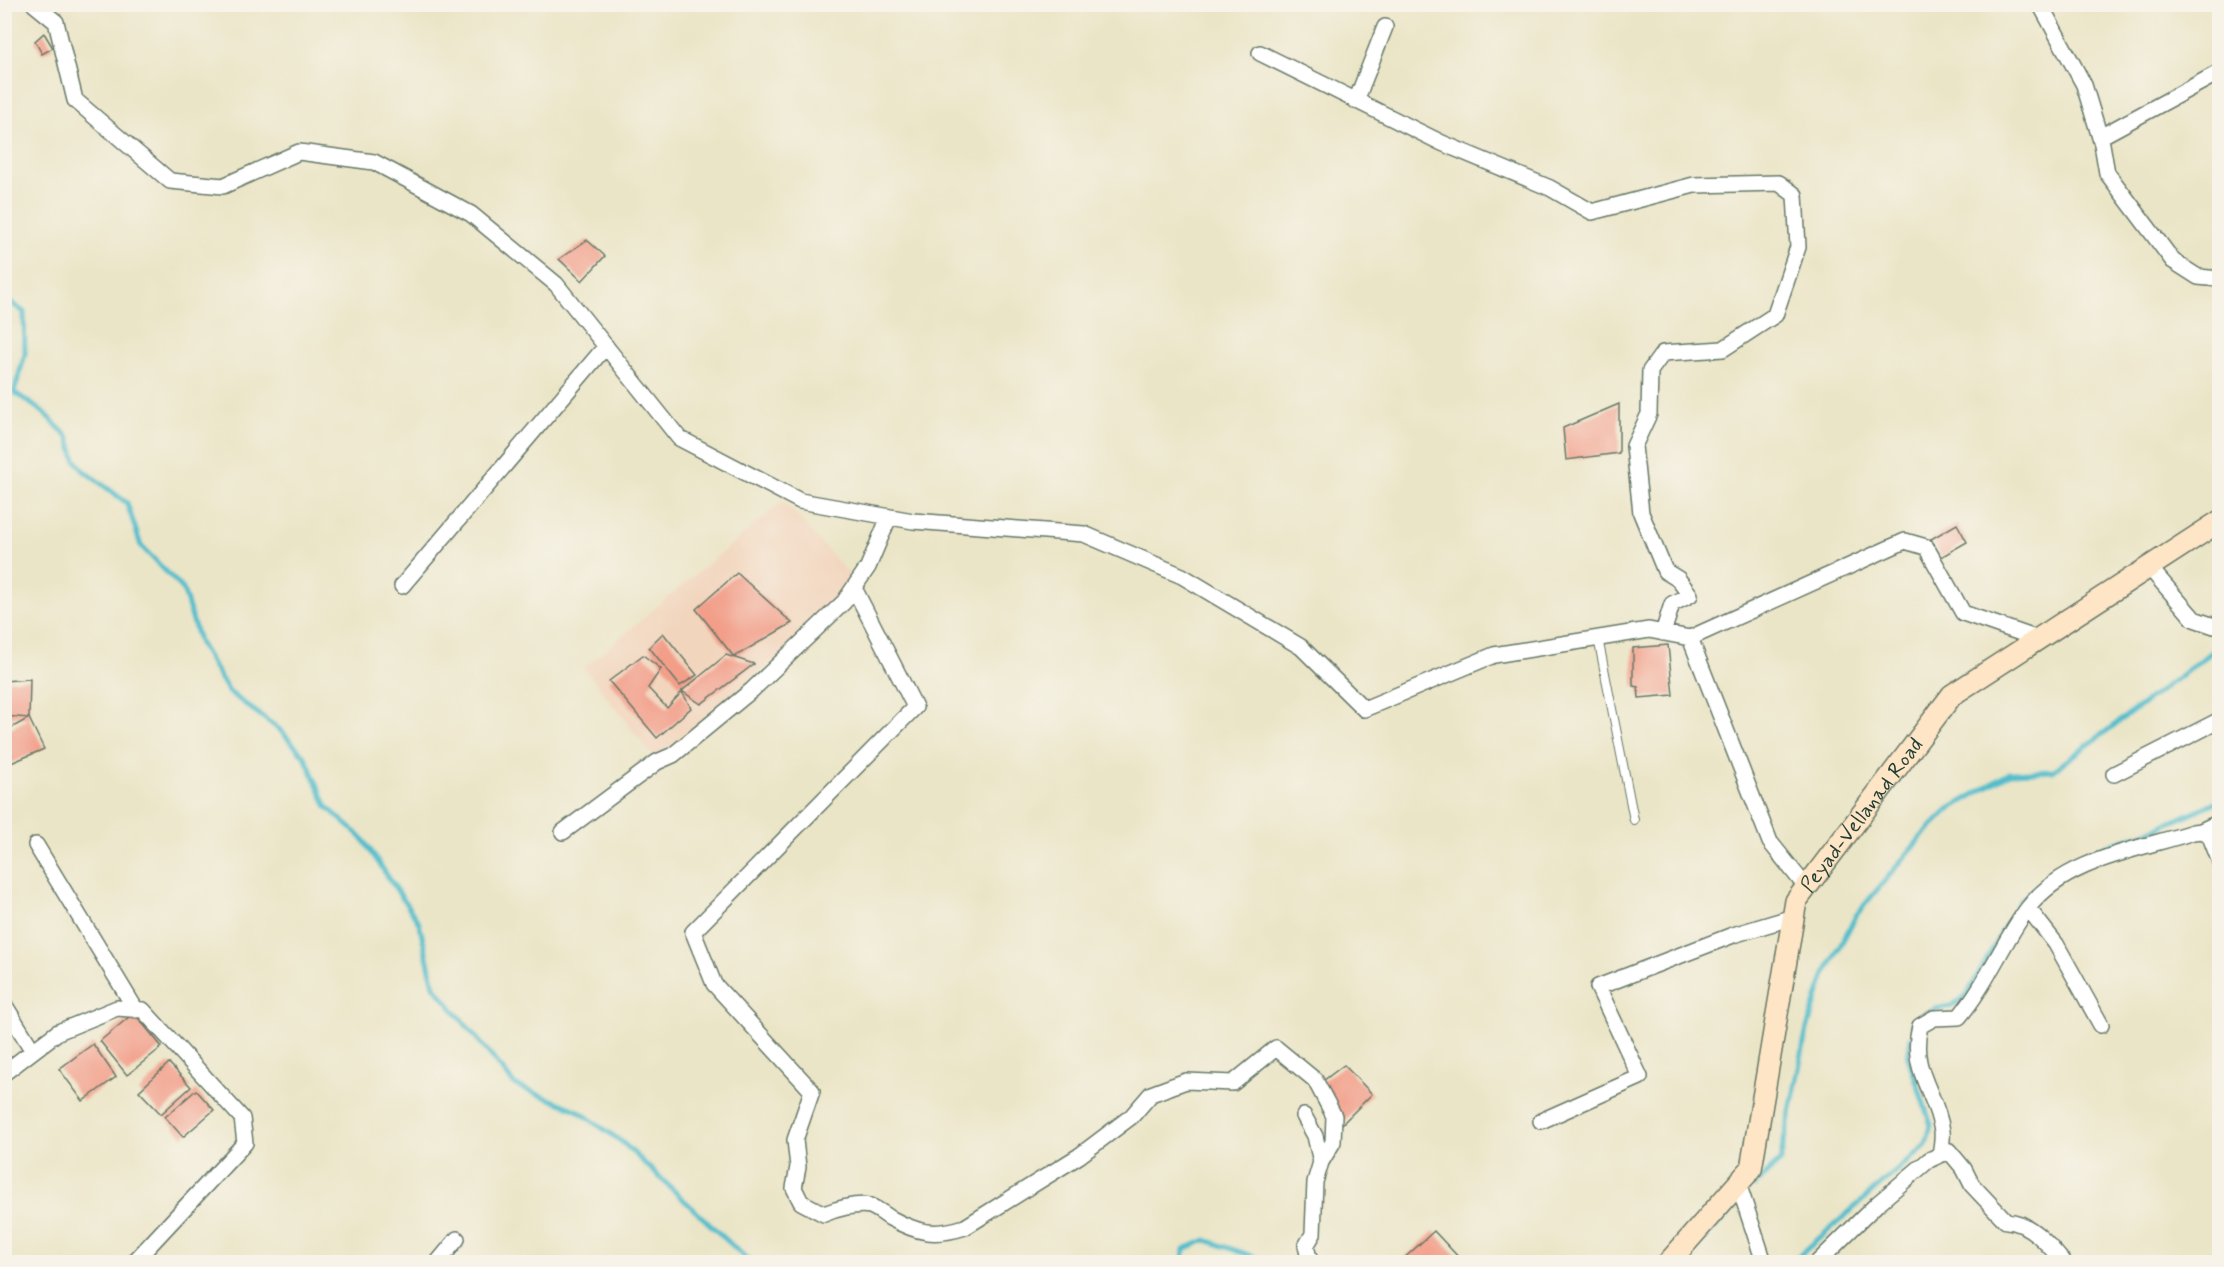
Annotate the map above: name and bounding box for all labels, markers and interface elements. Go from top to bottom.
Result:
street label: Peyad-Vellanad Road [1794,732,1930,898]

